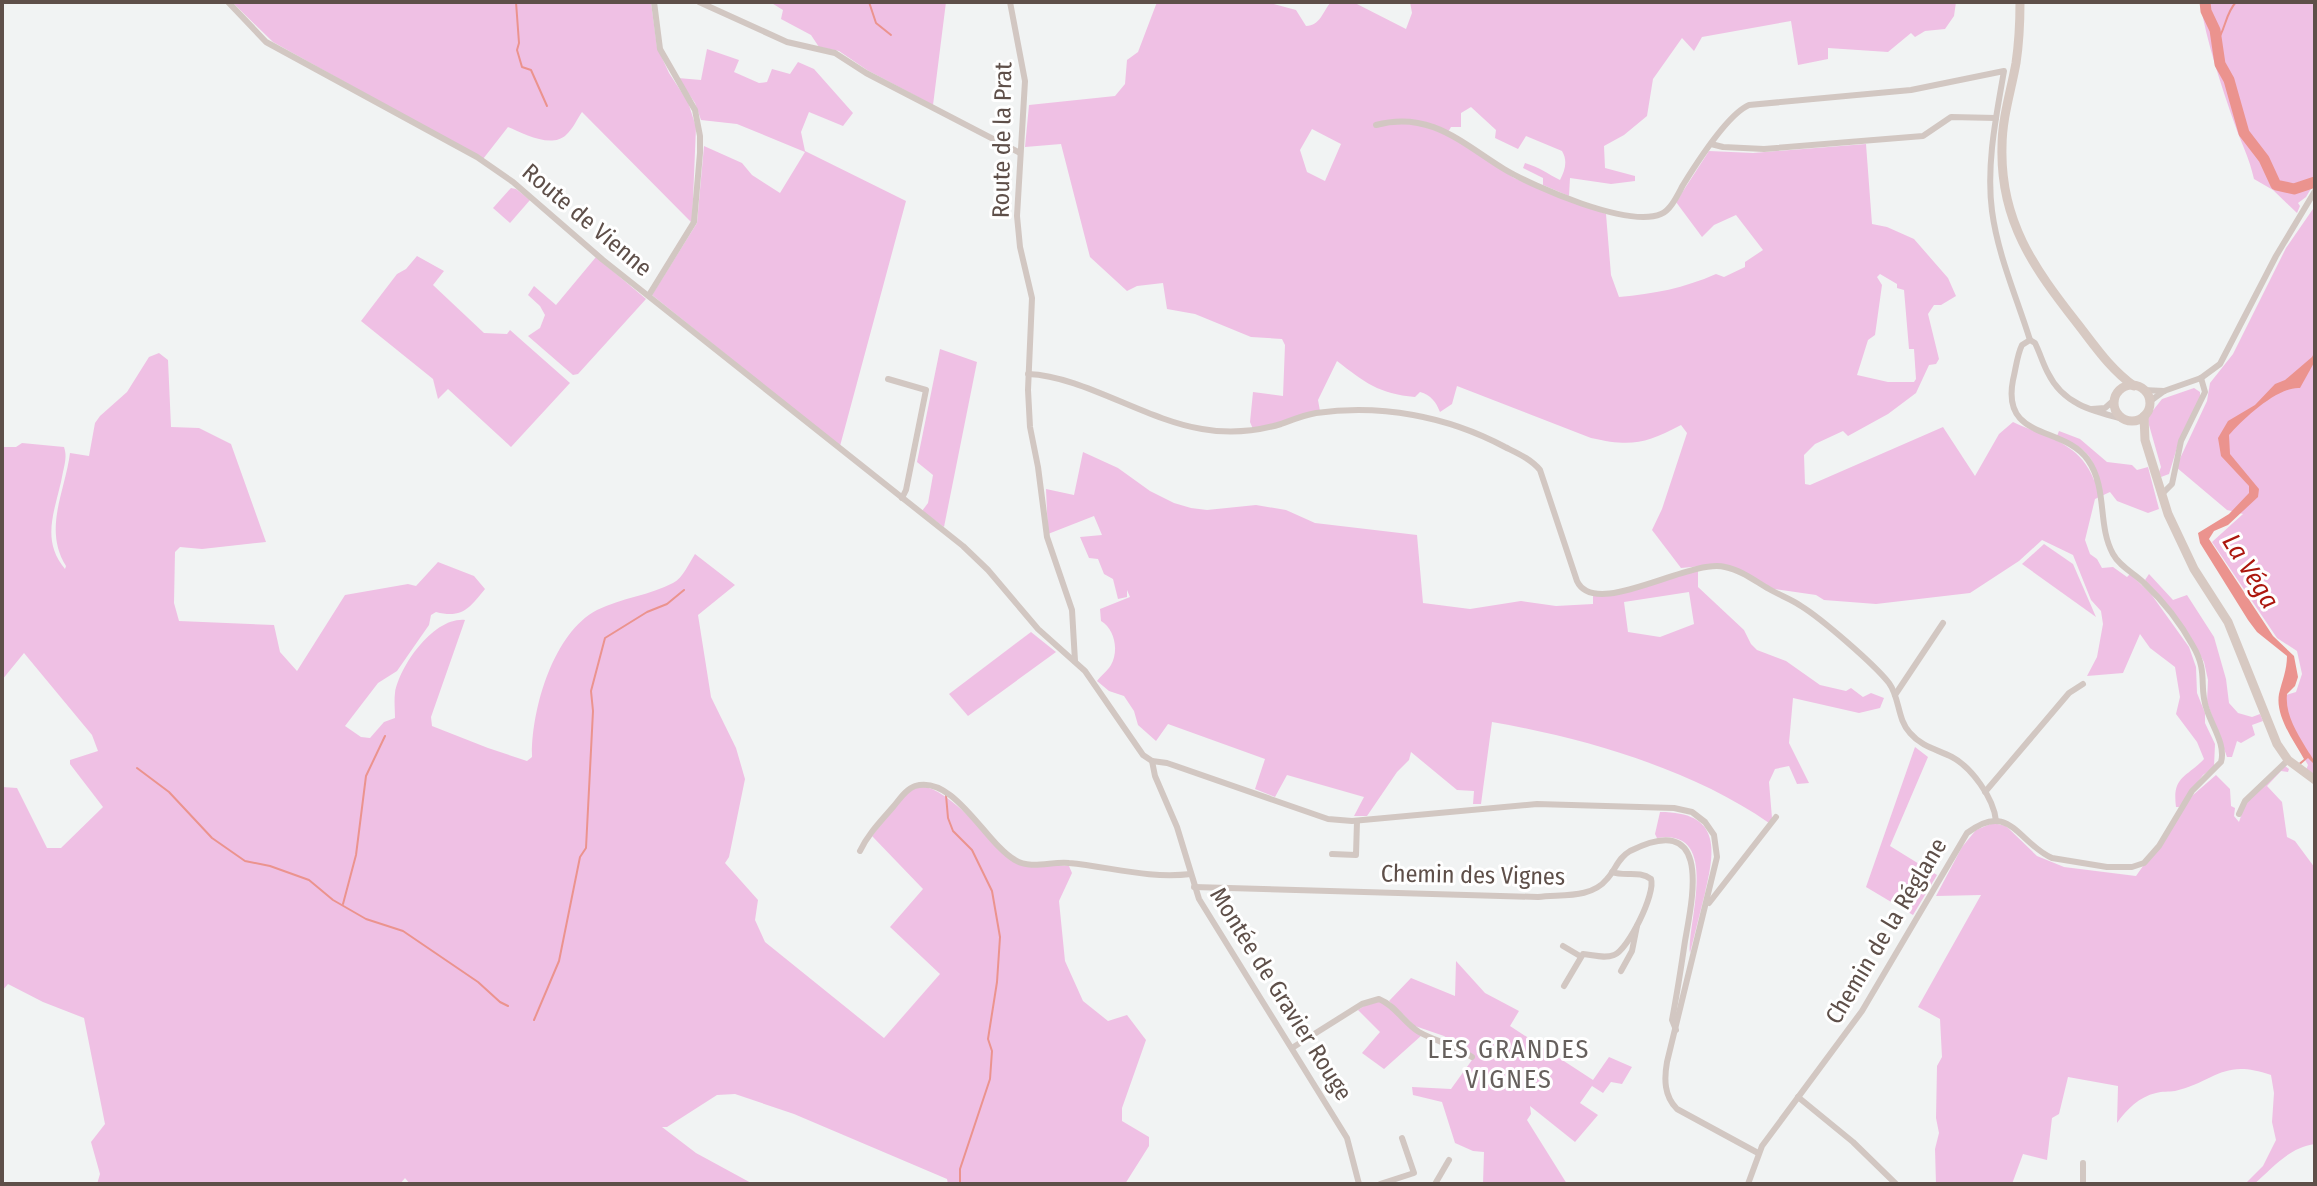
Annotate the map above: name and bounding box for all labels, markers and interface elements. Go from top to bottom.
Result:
street label: Route de la Prat [987,62,1017,218]
street label: Route de Vienne [517,158,657,282]
water label: La Véga [2216,528,2285,614]
street label: Chemin de la Réglane [1820,833,1952,1029]
street label: Chemin des Vignes [1381,859,1565,891]
street label: Montée de Gravier Rouge [1204,882,1358,1106]
district label: LES GRANDES VIGNES [1428,1034,1590,1095]

